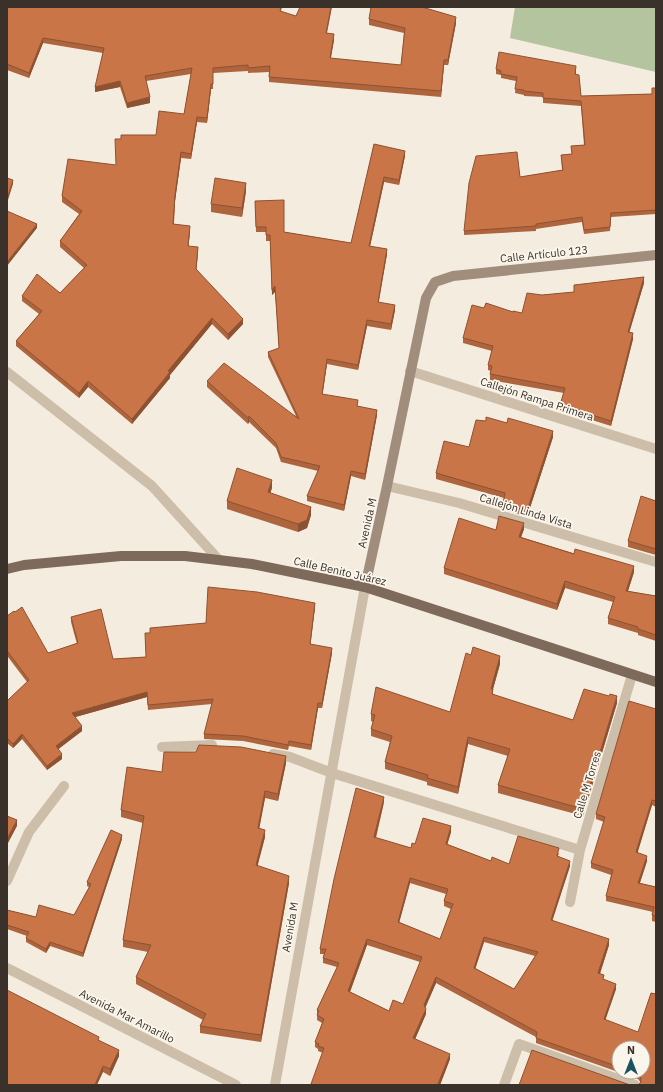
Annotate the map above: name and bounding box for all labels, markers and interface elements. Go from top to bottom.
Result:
street label: Calle Artículo 123 [499,242,589,266]
street label: Callejón Rampa Primera [478,374,596,424]
street label: Callejón Linda Vista [478,490,574,532]
street label: Avenida M [354,497,380,549]
street label: Calle Benito Juárez [292,554,388,588]
street label: Calle M Torres [570,750,604,820]
street label: Avenida M [279,901,301,953]
street label: Avenida Mar Amarillo [77,986,177,1046]
north arrow [611,1040,651,1080]
text: N [627,1043,635,1057]

